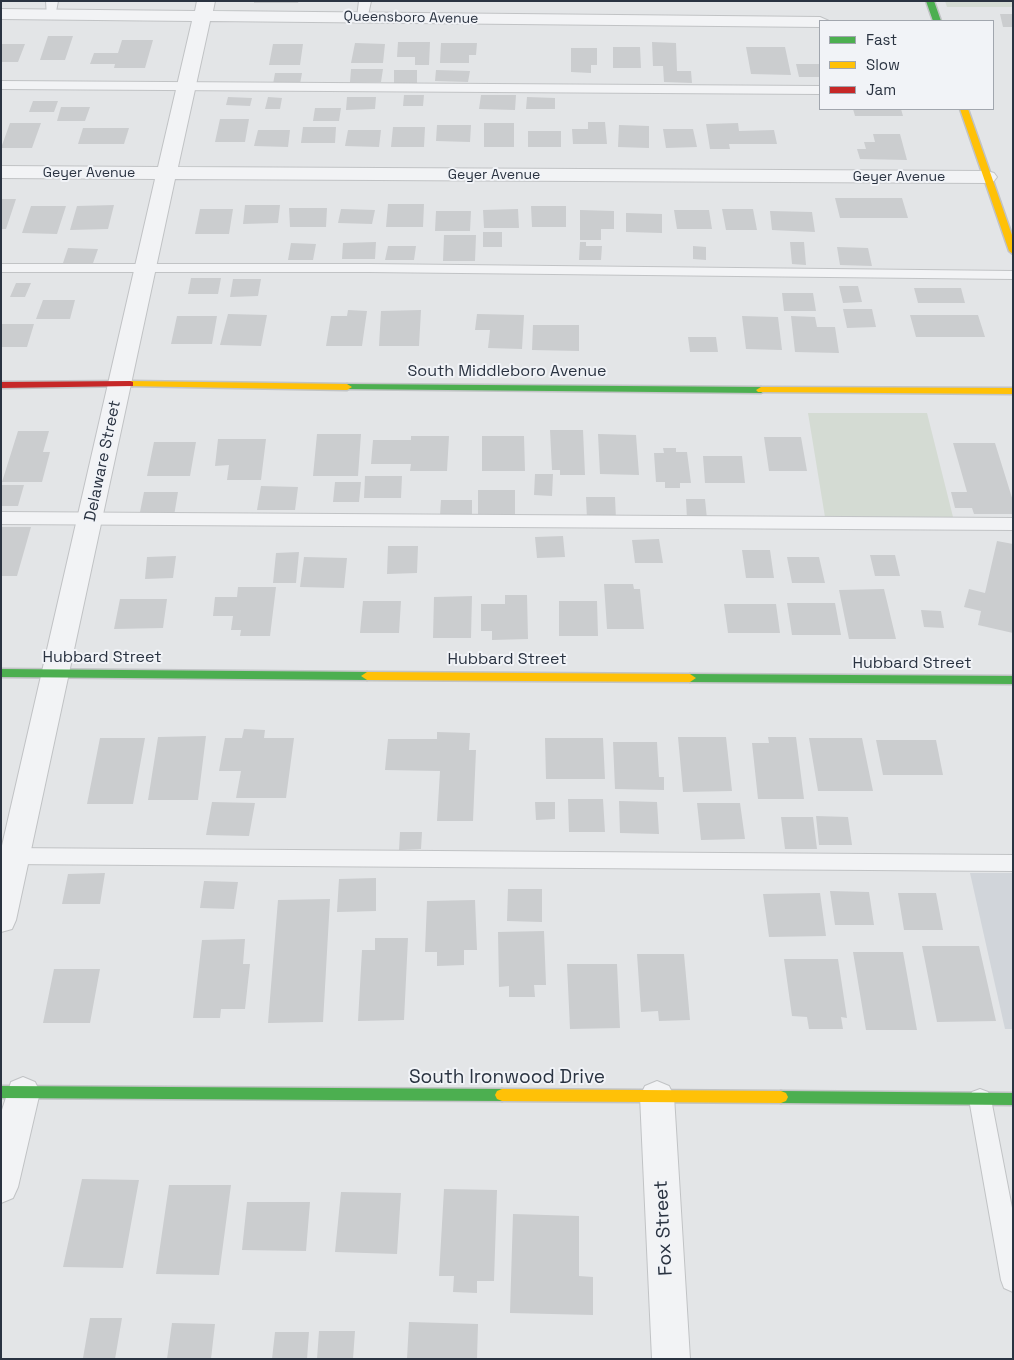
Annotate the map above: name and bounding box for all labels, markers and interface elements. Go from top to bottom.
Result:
street label: Queensboro Avenue [343,8,479,28]
legend [819,20,994,110]
text: Fast [866,30,897,49]
text: Slow [866,55,900,74]
text: Jam [866,80,896,99]
street label: Geyer Avenue [43,165,135,181]
street label: Geyer Avenue [448,167,540,183]
street label: Geyer Avenue [853,169,945,185]
street label: South Middleboro Avenue [408,362,606,382]
street label: Delaware Street [81,399,125,523]
street label: Hubbard Street [42,648,162,668]
street label: Hubbard Street [447,650,567,670]
street label: Hubbard Street [852,654,972,674]
street label: South Ironwood Drive [409,1067,605,1089]
street label: Fox Street [650,1180,678,1276]

